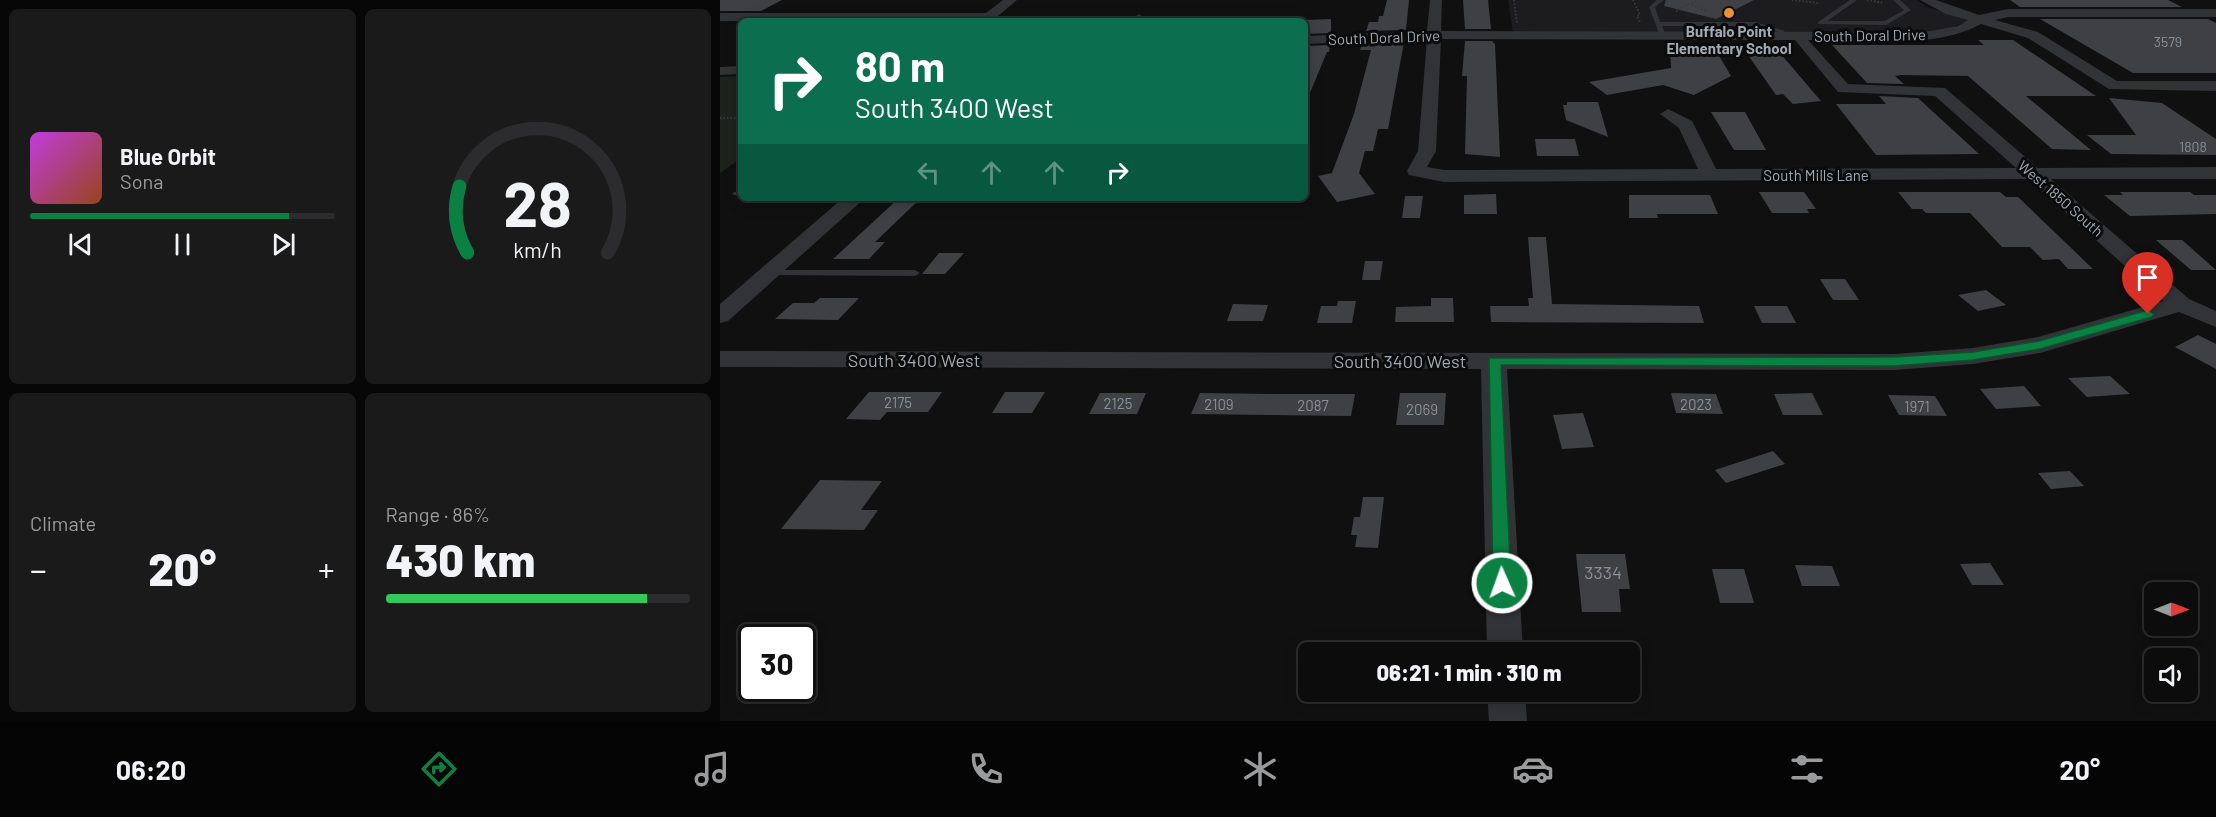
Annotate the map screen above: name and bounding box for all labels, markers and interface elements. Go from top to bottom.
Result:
marker: Buffalo Point Elementary School [1722,6,1736,20]
place label: Buffalo Point Elementary School [1666,22,1792,57]
street label: South Doral Drive [1814,25,1926,45]
street label: South Doral Drive [1328,26,1440,48]
house number: 3579 [2154,33,2182,50]
text: 80 m [855,40,945,90]
icon: right [756,42,834,120]
text: South 3400 West [855,91,1054,123]
house number: 1808 [2179,138,2207,155]
text: Blue Orbit [120,143,216,169]
icon: left [912,156,945,189]
icon: ahead [975,156,1008,189]
icon: ahead [1038,156,1071,189]
icon: right [1101,156,1134,189]
street label: West 1850 South [2015,156,2107,240]
text: 28 [503,166,572,240]
street label: South Mills Lane [1763,166,1869,184]
text: Sona [120,169,164,193]
icon: previous [64,228,97,261]
icon: pause [166,228,199,261]
icon: next [267,228,300,261]
text: km/h [513,238,562,263]
pin [2122,252,2173,314]
icon: arrive [2131,261,2164,294]
street label: South 3400 West [848,349,980,371]
street label: South 3400 West [1334,350,1466,372]
house number: 2175 [884,393,912,411]
house number: 2125 [1104,394,1132,412]
house number: 2109 [1204,395,1234,413]
house number: 2023 [1680,395,1712,413]
house number: 2087 [1297,396,1329,414]
house number: 1971 [1904,397,1930,415]
house number: 2069 [1406,400,1438,418]
text: Range · 86% [386,502,490,526]
text: Climate [30,511,96,535]
text: 430 km [386,532,535,586]
text: 20° [148,541,216,595]
text: − [30,549,47,589]
text: + [318,549,335,589]
position arrow [1470,551,1534,615]
house number: 3334 [1584,561,1622,583]
north arrow [2144,582,2198,636]
map controls [2144,582,2198,702]
speed limit sign: 30 [738,624,816,702]
button: sound [2144,648,2198,702]
text: 06:21 · 1 min · 310 m [1377,659,1562,685]
icon: directions [418,748,460,790]
icon: music [691,748,733,790]
icon: phone [965,748,1007,790]
icon: climate [1239,748,1281,790]
icon: car [1512,748,1554,790]
icon: filters [1786,748,1828,790]
text: 06:20 [116,753,186,785]
text: 20° [2059,753,2100,785]

